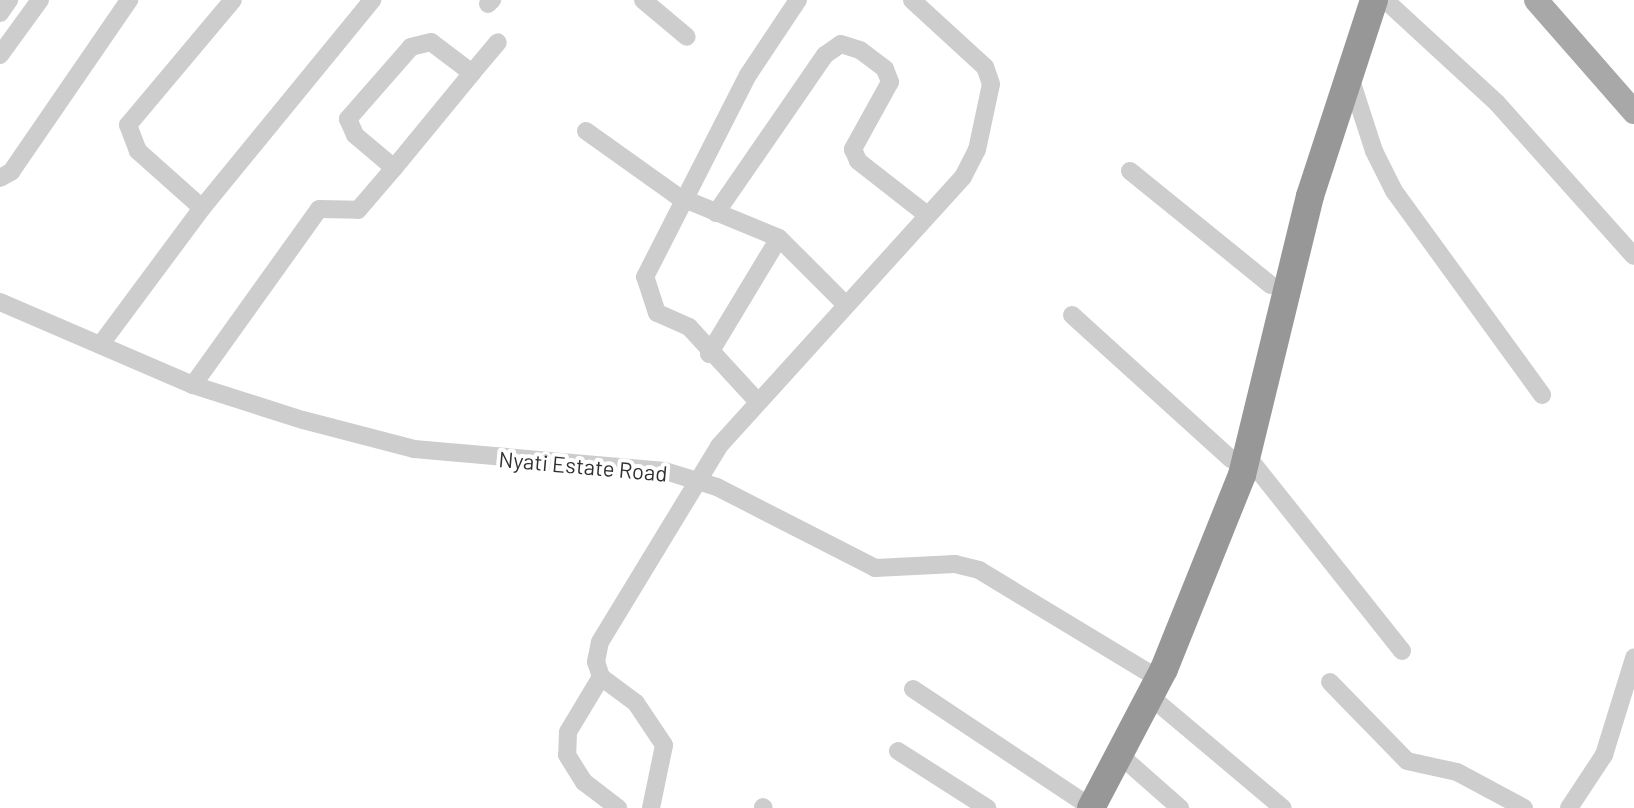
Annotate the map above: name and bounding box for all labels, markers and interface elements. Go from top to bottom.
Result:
street label: Nyati Estate Road [497,445,669,487]

